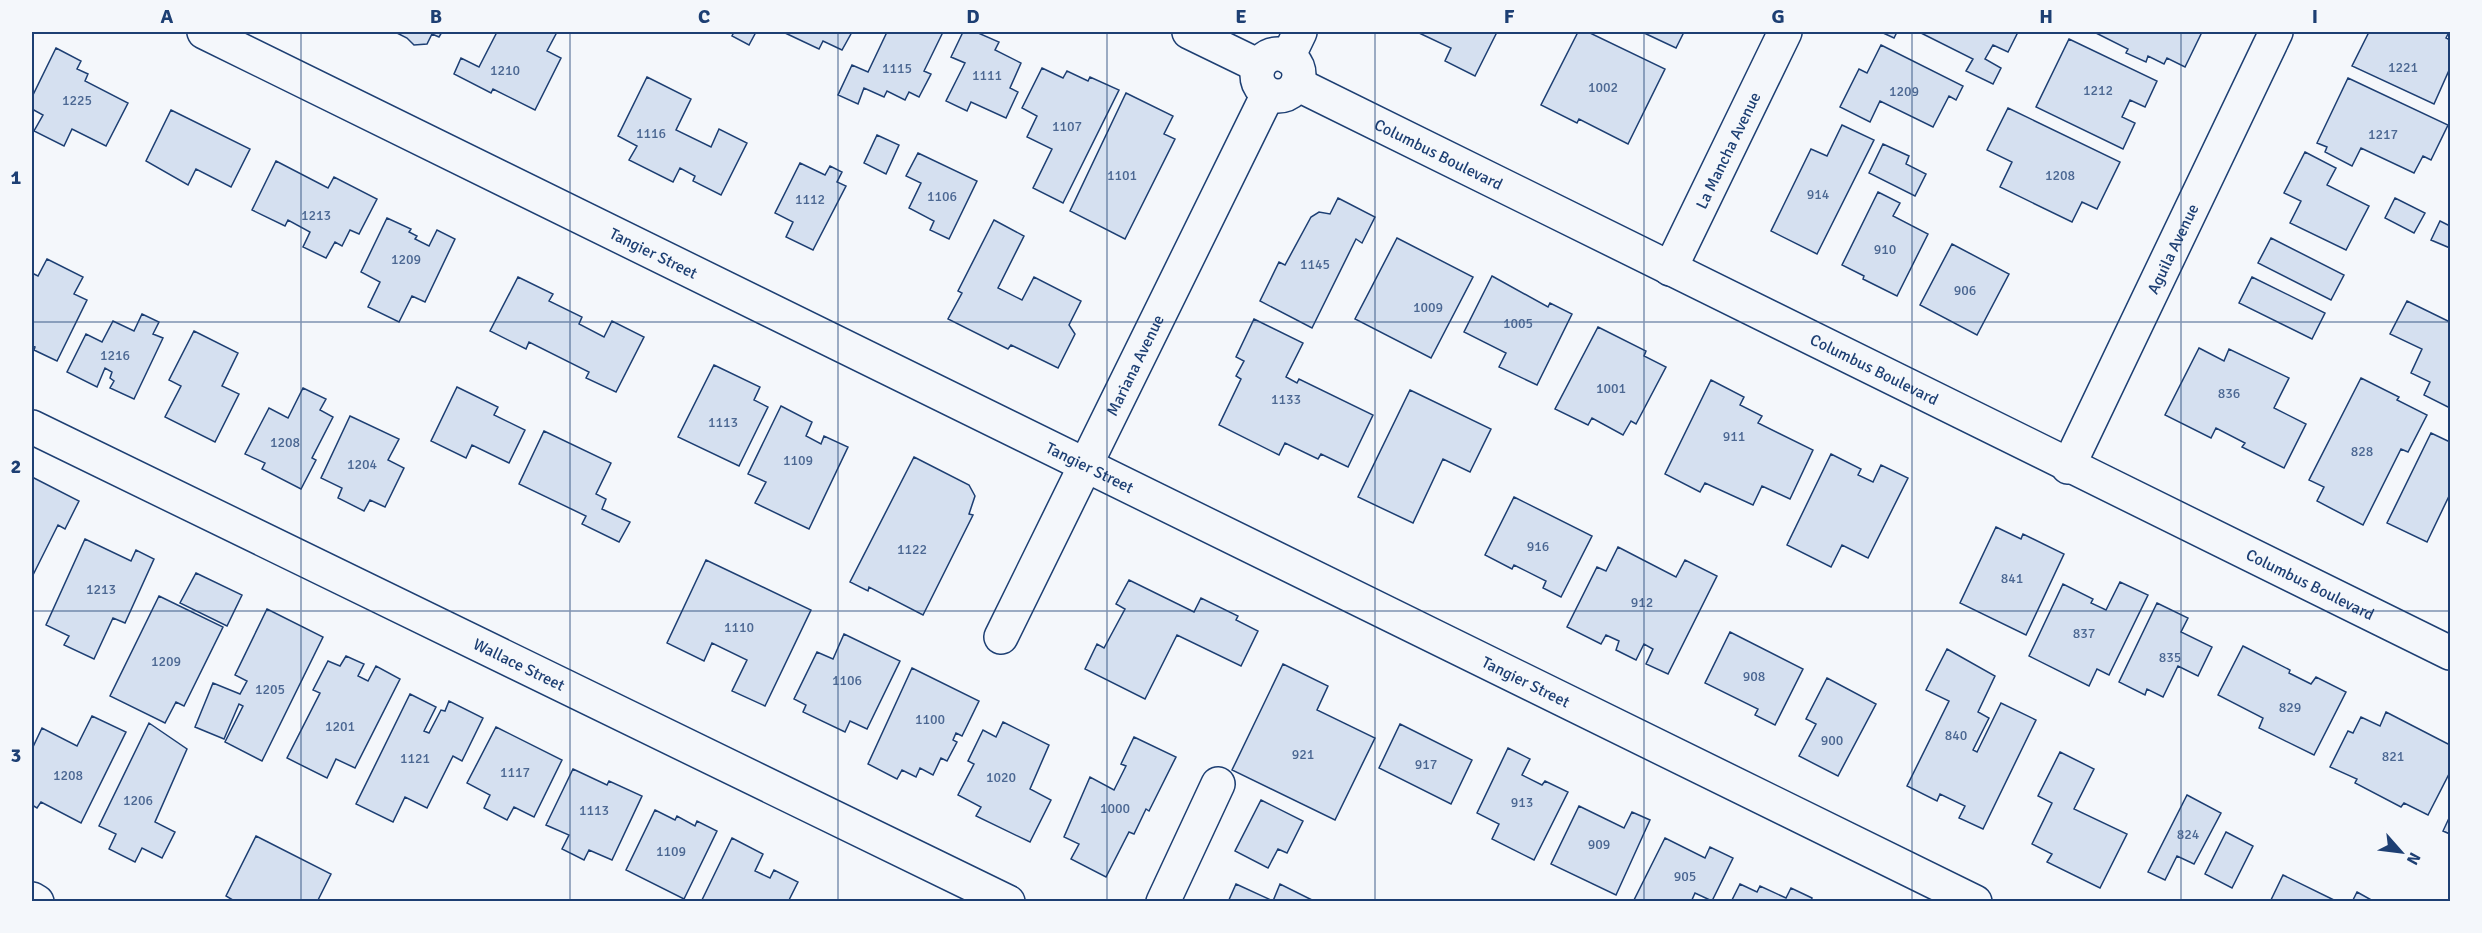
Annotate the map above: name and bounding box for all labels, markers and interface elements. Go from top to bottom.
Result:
text: A [161,4,174,29]
text: B [430,4,442,29]
text: C [698,4,710,29]
text: D [966,4,980,29]
text: E [1235,4,1247,29]
text: F [1504,4,1515,29]
text: G [1771,4,1785,29]
text: H [2039,4,2053,29]
text: I [2312,4,2318,29]
house number: 1221 [2388,59,2418,76]
house number: 1115 [882,60,912,77]
house number: 1210 [490,62,520,79]
house number: 1111 [972,67,1002,84]
house number: 1002 [1588,79,1618,96]
house number: 1212 [2083,82,2113,99]
house number: 1209 [1889,83,1919,100]
street label: La Mancha Avenue [1692,89,1765,212]
house number: 1225 [62,92,92,109]
street label: Columbus Boulevard [1371,115,1506,195]
house number: 1107 [1052,118,1082,135]
house number: 1116 [636,125,666,142]
house number: 1217 [2368,126,2398,143]
text: 1 [11,165,22,190]
house number: 1101 [1107,167,1137,184]
house number: 1208 [2045,167,2075,184]
house number: 914 [1807,186,1830,203]
house number: 1106 [927,188,957,205]
house number: 1112 [795,191,825,208]
street label: Aguila Avenue [2143,201,2203,297]
house number: 1213 [301,207,331,224]
street label: Tangier Street [606,224,701,284]
house number: 910 [1874,241,1896,258]
house number: 1209 [391,251,421,268]
house number: 1145 [1300,256,1330,273]
house number: 906 [1954,282,1976,299]
house number: 1009 [1413,299,1443,316]
street label: Mariana Avenue [1102,312,1169,419]
house number: 1005 [1503,315,1533,332]
street label: Columbus Boulevard [1807,330,1941,410]
house number: 1216 [100,347,130,364]
house number: 1001 [1596,380,1626,397]
house number: 836 [2218,385,2240,402]
house number: 1133 [1271,391,1301,408]
house number: 1113 [708,414,738,431]
house number: 911 [1723,428,1745,445]
house number: 1208 [270,434,300,451]
street label: Tangier Street [1042,438,1137,498]
house number: 828 [2351,443,2373,460]
house number: 1109 [783,452,813,469]
text: 2 [11,454,21,479]
house number: 1204 [347,456,378,473]
house number: 916 [1527,538,1549,555]
house number: 1122 [897,541,927,558]
street label: Columbus Boulevard [2242,545,2377,625]
house number: 841 [2001,570,2023,587]
house number: 1213 [86,581,116,598]
house number: 912 [1631,594,1653,611]
house number: 1110 [724,619,754,636]
house number: 837 [2073,625,2095,642]
street label: Wallace Street [470,634,568,696]
house number: 835 [2159,649,2181,666]
street label: Tangier Street [1478,652,1573,713]
house number: 1209 [151,653,181,670]
house number: 908 [1743,668,1765,685]
house number: 1106 [832,672,862,689]
house number: 1205 [255,681,285,698]
house number: 829 [2279,699,2301,716]
house number: 1100 [915,711,945,728]
house number: 1201 [325,718,355,735]
house number: 840 [1945,727,1967,744]
house number: 900 [1821,732,1843,749]
text: 3 [11,743,21,768]
house number: 921 [1292,746,1314,763]
house number: 821 [2382,748,2404,765]
house number: 1121 [400,750,430,767]
house number: 917 [1415,756,1437,773]
house number: 1117 [500,764,530,781]
house number: 1208 [53,767,83,784]
house number: 1020 [986,769,1016,786]
house number: 1206 [123,792,153,809]
house number: 913 [1511,794,1533,811]
house number: 1000 [1100,800,1130,817]
house number: 1113 [579,802,609,819]
north arrow [2371,822,2431,882]
house number: 824 [2177,826,2200,843]
house number: 909 [1588,836,1610,853]
house number: 1109 [656,843,686,860]
text: N [2402,849,2425,868]
house number: 905 [1674,868,1696,885]

